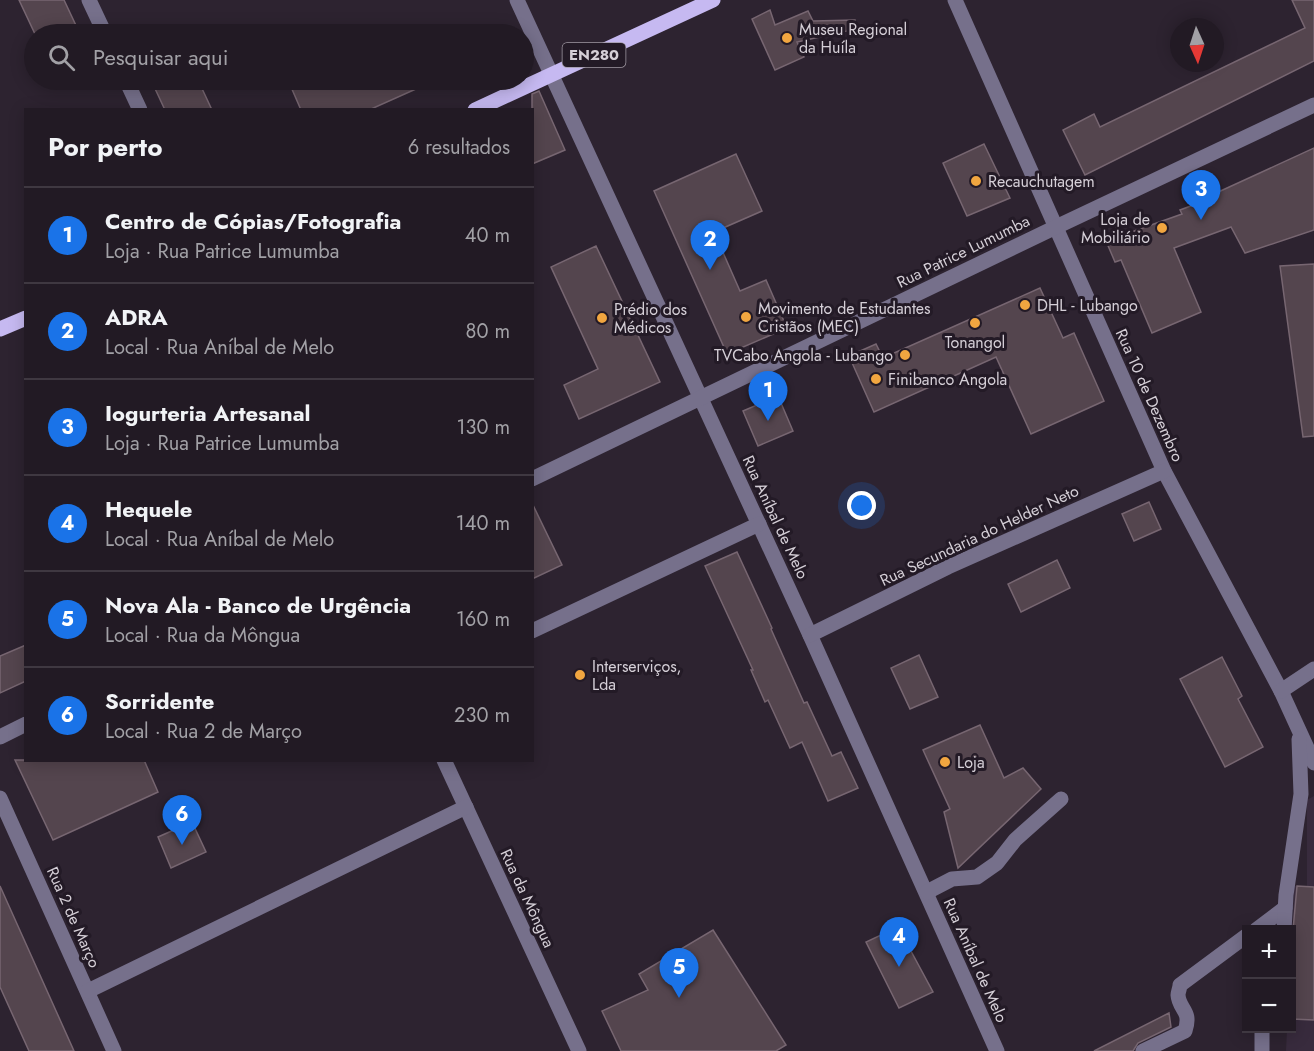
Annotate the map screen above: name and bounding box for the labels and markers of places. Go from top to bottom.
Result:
place label: Museu Regional da Huíla [799,18,907,59]
marker: Museu Regional da Huíla [780,31,794,45]
place label: Recauchutagem [988,170,1095,193]
pin: 3 [1182,170,1220,220]
marker: Recauchutagem [969,174,983,188]
place label: Loja de Mobiliário [1081,208,1150,249]
pin: 2 [690,220,730,270]
marker: Loja de Mobiliário [1155,221,1169,235]
place label: DHL - Lubango [1037,294,1138,317]
place label: Movimento de Estudantes Cristãos (MEC) [758,297,931,338]
place label: Prédio dos Médicos [614,298,687,339]
marker: DHL - Lubango [1018,298,1032,312]
marker: Movimento de Estudantes Cristãos (MEC) [739,310,753,324]
marker: Prédio dos Médicos [595,311,609,325]
marker: Tonangol [968,316,982,330]
place label: Tonangol [945,331,1005,354]
place label: TVCabo Angola - Lubango [714,344,893,367]
marker: TVCabo Angola - Lubango [898,348,912,362]
place label: Finibanco Angola [888,368,1007,391]
pin: 1 [748,372,788,421]
marker: Finibanco Angola [869,372,883,386]
place label: Interserviços, Lda [592,655,682,696]
marker: Interserviços, Lda [573,668,587,682]
place label: Loja [957,751,985,774]
marker: Loja [938,755,952,769]
pin: 6 [162,796,201,845]
pin: 4 [880,918,918,967]
pin: 5 [660,948,698,998]

